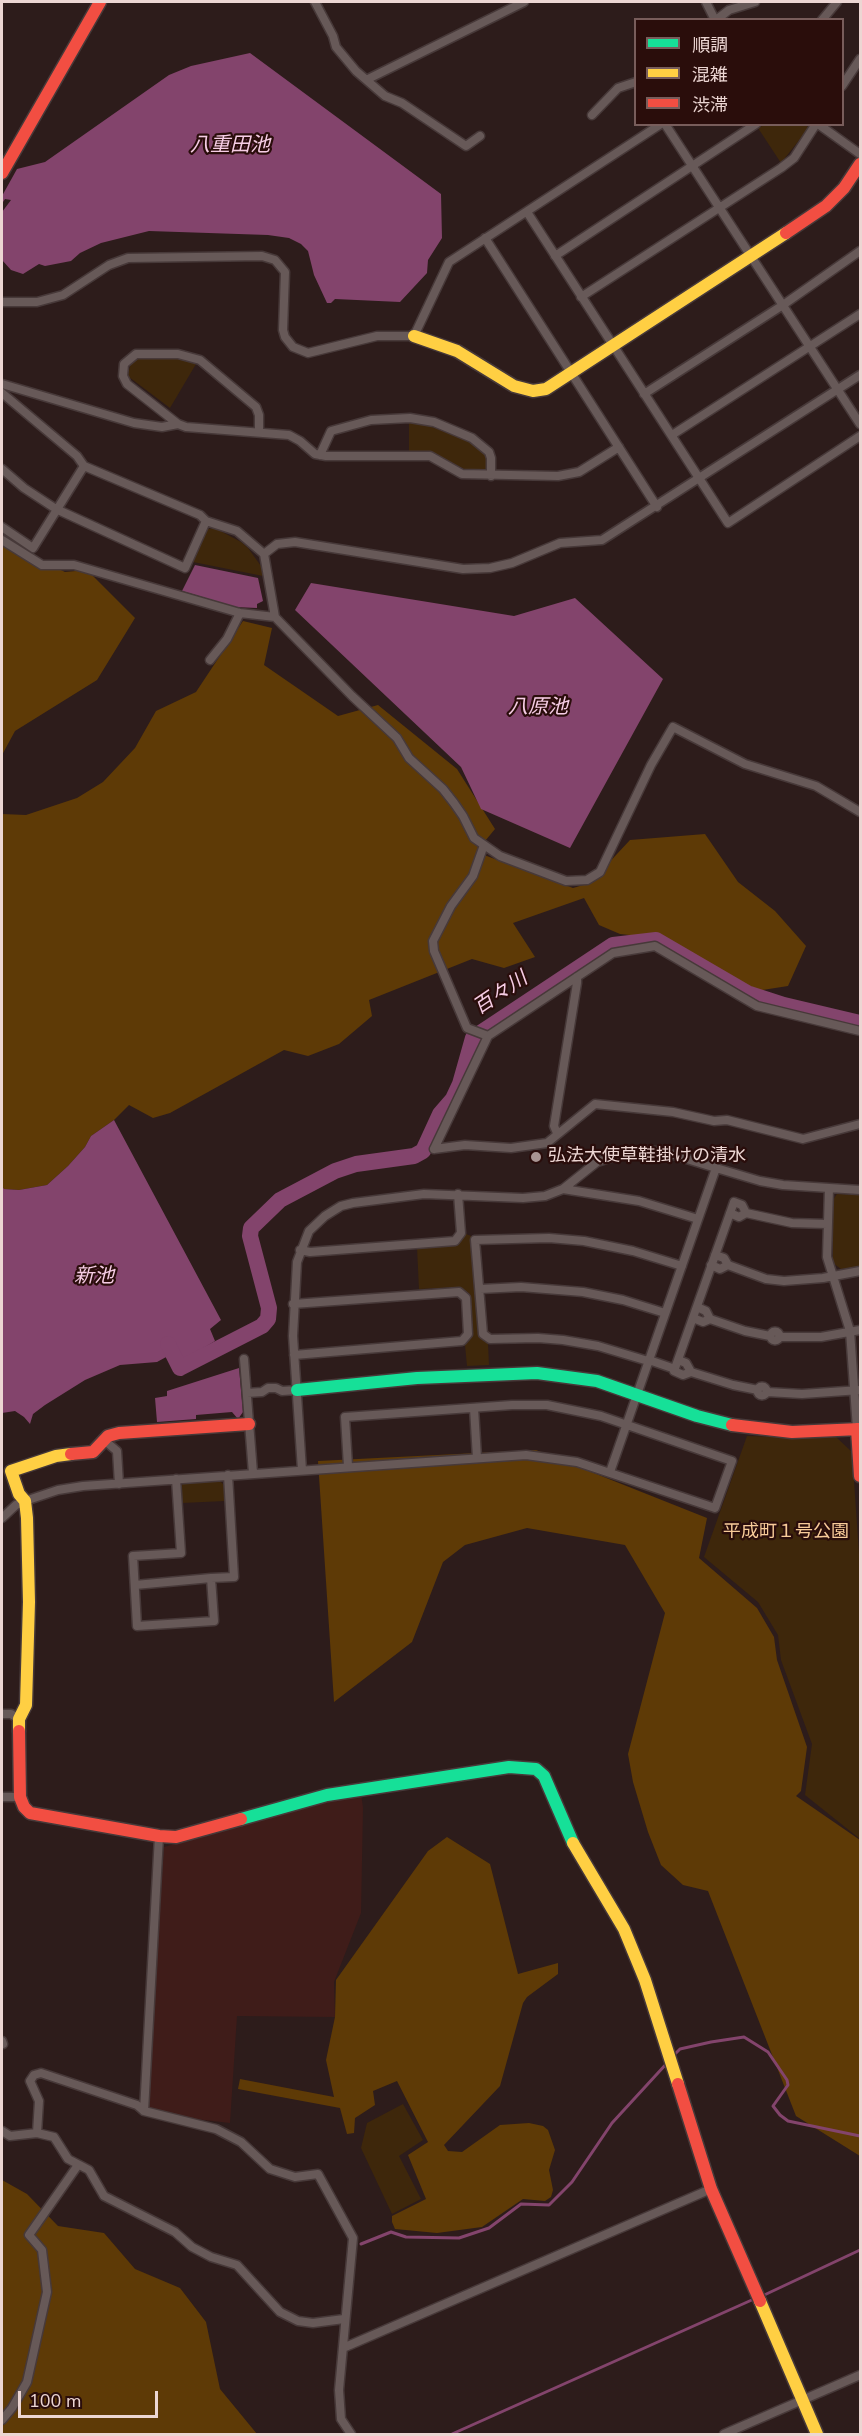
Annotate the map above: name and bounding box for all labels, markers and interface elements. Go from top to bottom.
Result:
legend [634,18,844,126]
text: 順調 [692,33,728,57]
text: 混雑 [692,63,728,87]
text: 渋滞 [692,93,728,117]
water label: 八重田池 [190,134,270,158]
water label: 八原池 [508,696,568,720]
water label: 百々川 [469,967,533,1021]
place label: 弘法大使草鞋掛けの清水 [548,1146,746,1168]
marker: 弘法大使草鞋掛けの清水 [529,1150,543,1164]
water label: 新池 [74,1265,114,1289]
park label: 平成町１号公園 [723,1522,849,1544]
scale bar [21,2379,160,2417]
text: 100 m [29,2389,81,2413]

